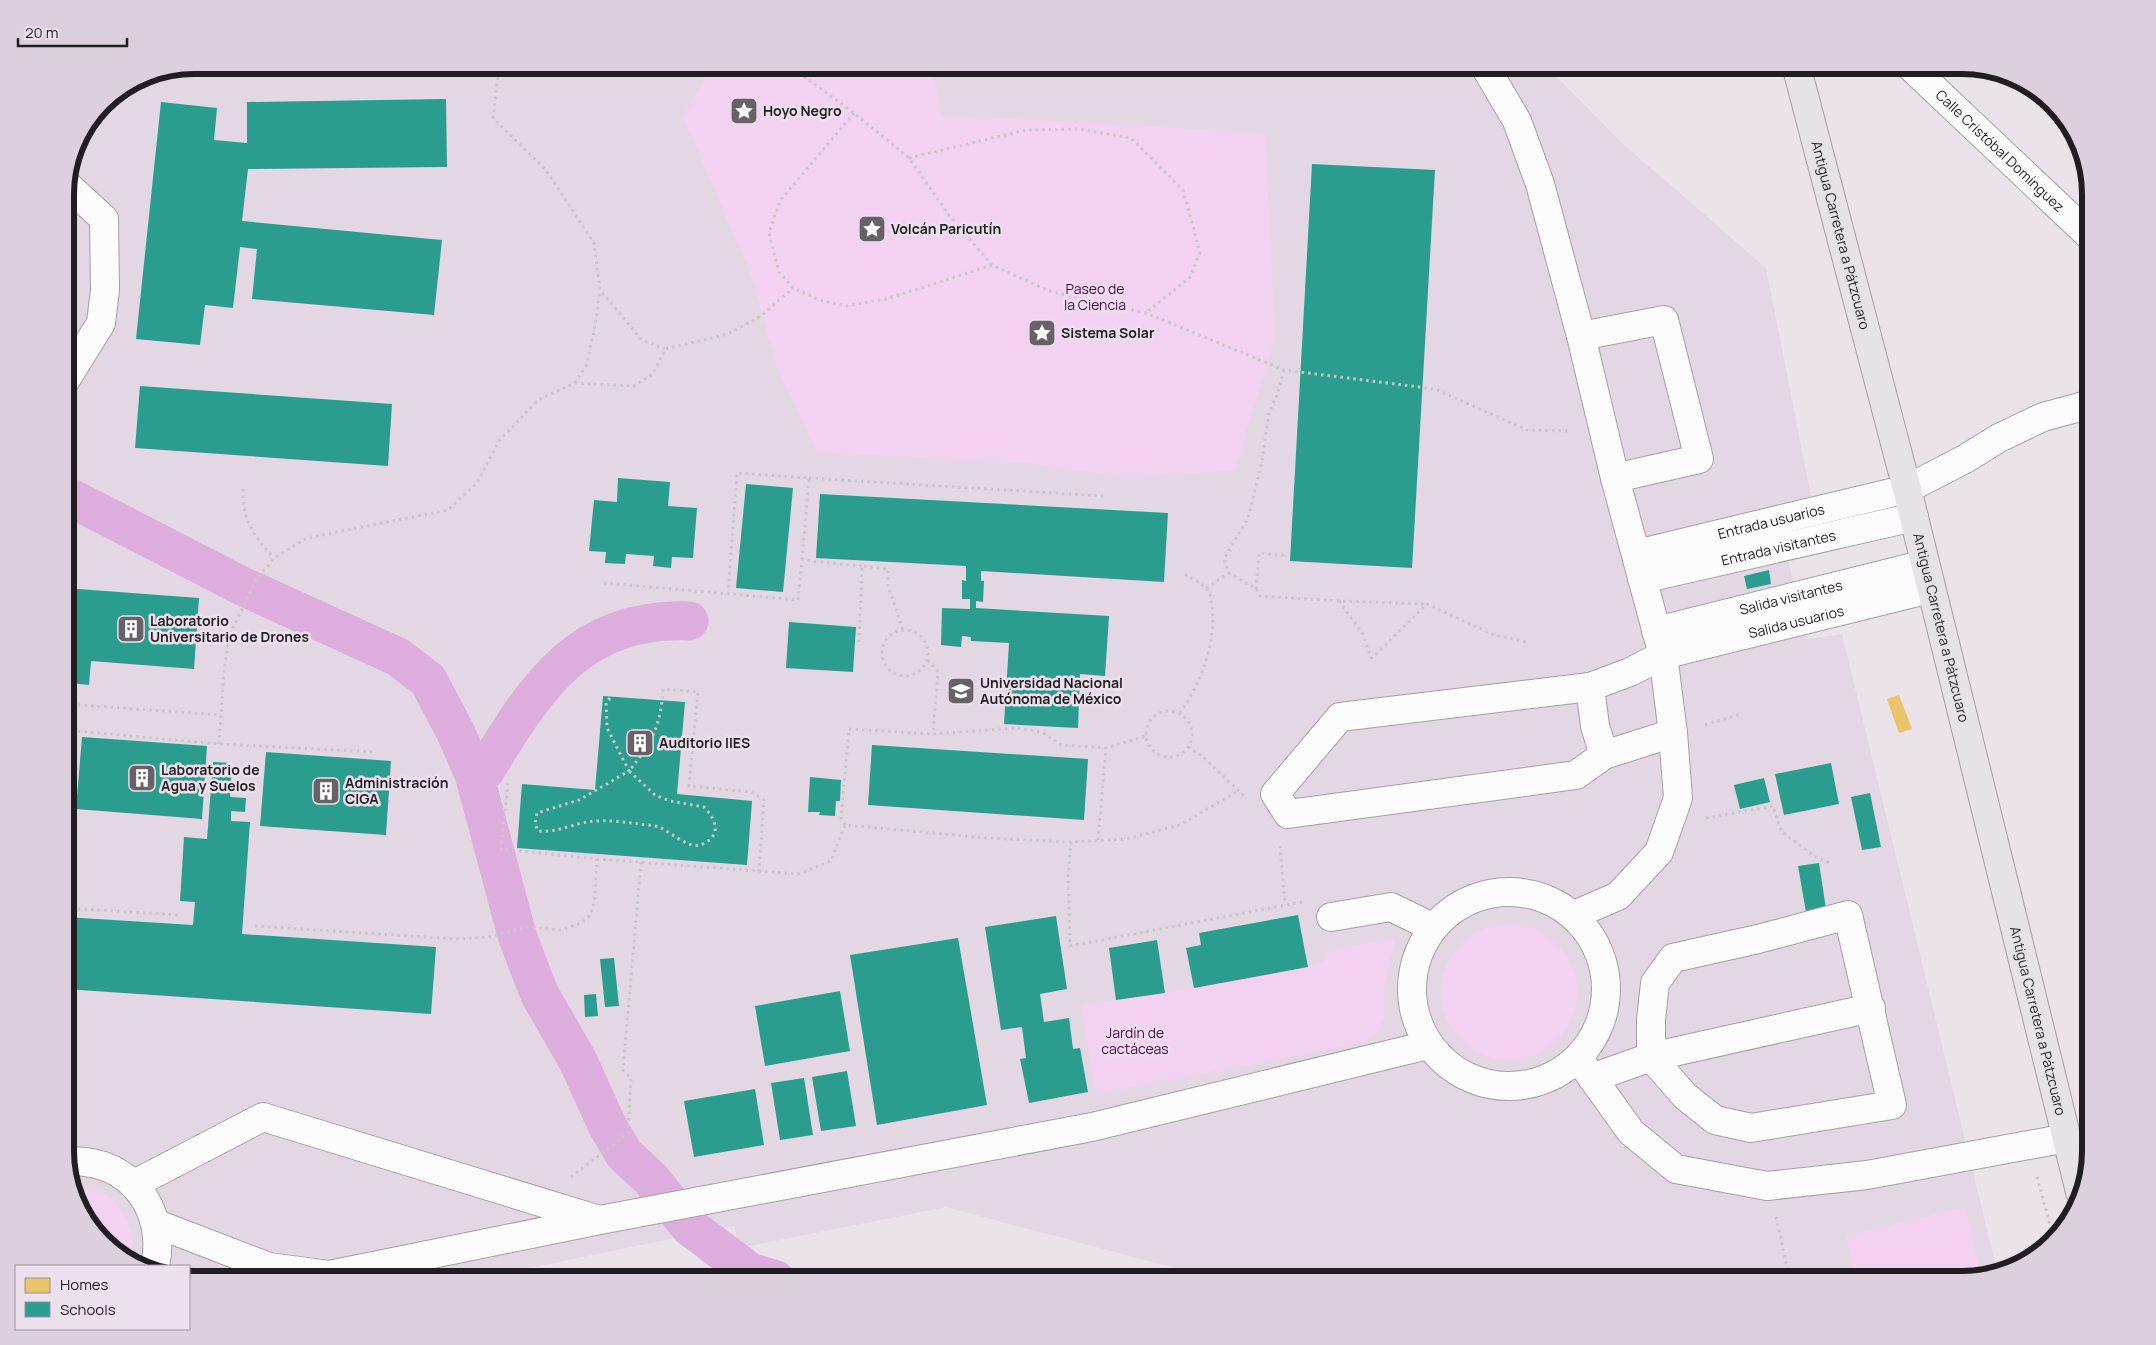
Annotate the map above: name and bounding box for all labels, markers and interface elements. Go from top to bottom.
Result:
scale bar [18,15,126,47]
text: 20 m [25,22,58,43]
street label: Calle Cristóbal Domínguez [1932,85,2069,216]
place icon: Hoyo Negro [729,96,759,126]
place label: Hoyo Negro [763,101,842,120]
street label: Antigua Carretera a Pátzcuaro [1807,139,1875,331]
place icon: Volcán Paricutín [857,214,887,244]
place label: Volcán Paricutín [891,219,1001,238]
park label: Paseo de la Ciencia [1064,279,1126,314]
place icon: Sistema Solar [1027,318,1057,348]
place label: Sistema Solar [1061,323,1155,342]
street label: Entrada usuarios [1716,499,1826,543]
street label: Entrada visitantes [1719,525,1838,570]
street label: Antigua Carretera a Pátzcuaro [1909,531,1974,724]
street label: Salida visitantes [1737,575,1844,619]
street label: Salida usuarios [1747,601,1846,643]
place label: Laboratorio Universitario de Drones [150,611,309,646]
building icon: Laboratorio Universitario de Drones [116,614,146,644]
place label: Universidad Nacional Autónoma de México [980,673,1123,708]
school or university icon: Universidad Nacional Autónoma de México [946,676,976,706]
building icon: Auditorio IIES [625,728,655,758]
place label: Auditorio IIES [659,733,750,752]
place label: Laboratorio de Agua y Suelos [161,760,260,795]
building icon: Laboratorio de Agua y Suelos [127,763,157,793]
place label: Administración CIGA [345,773,449,808]
building icon: Administración CIGA [311,776,341,806]
street label: Antigua Carretera a Pátzcuaro [2006,924,2071,1117]
park label: Jardín de cactáceas [1101,1023,1169,1058]
legend [15,1265,190,1330]
text: Homes [60,1274,109,1295]
text: Schools [60,1299,116,1320]

